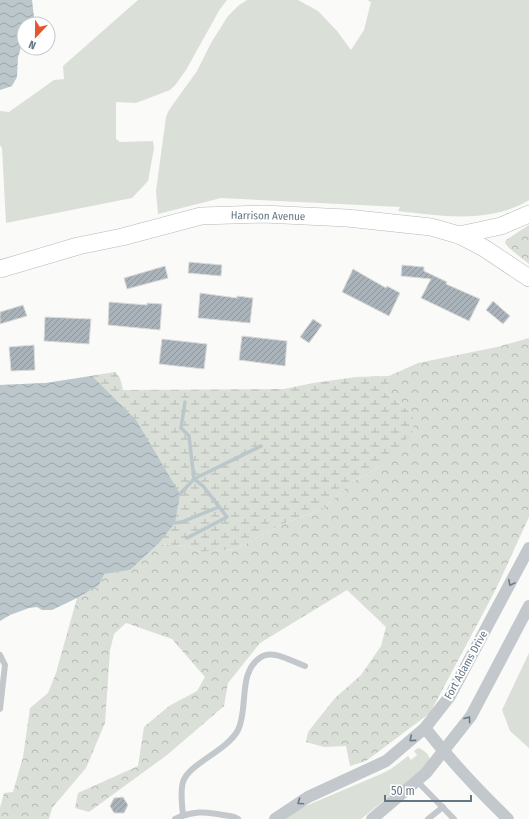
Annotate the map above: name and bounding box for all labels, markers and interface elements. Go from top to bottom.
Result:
north arrow [16,16,56,56]
text: N [27,38,38,52]
street label: Harrison Avenue [231,209,305,223]
one-way arrow [508,579,515,586]
street label: Fort Adams Drive [442,628,490,702]
one-way arrow [463,716,471,723]
one-way arrow [410,735,417,742]
scale bar [385,777,471,803]
text: 50 m [391,784,415,798]
one-way arrow [297,797,304,805]

